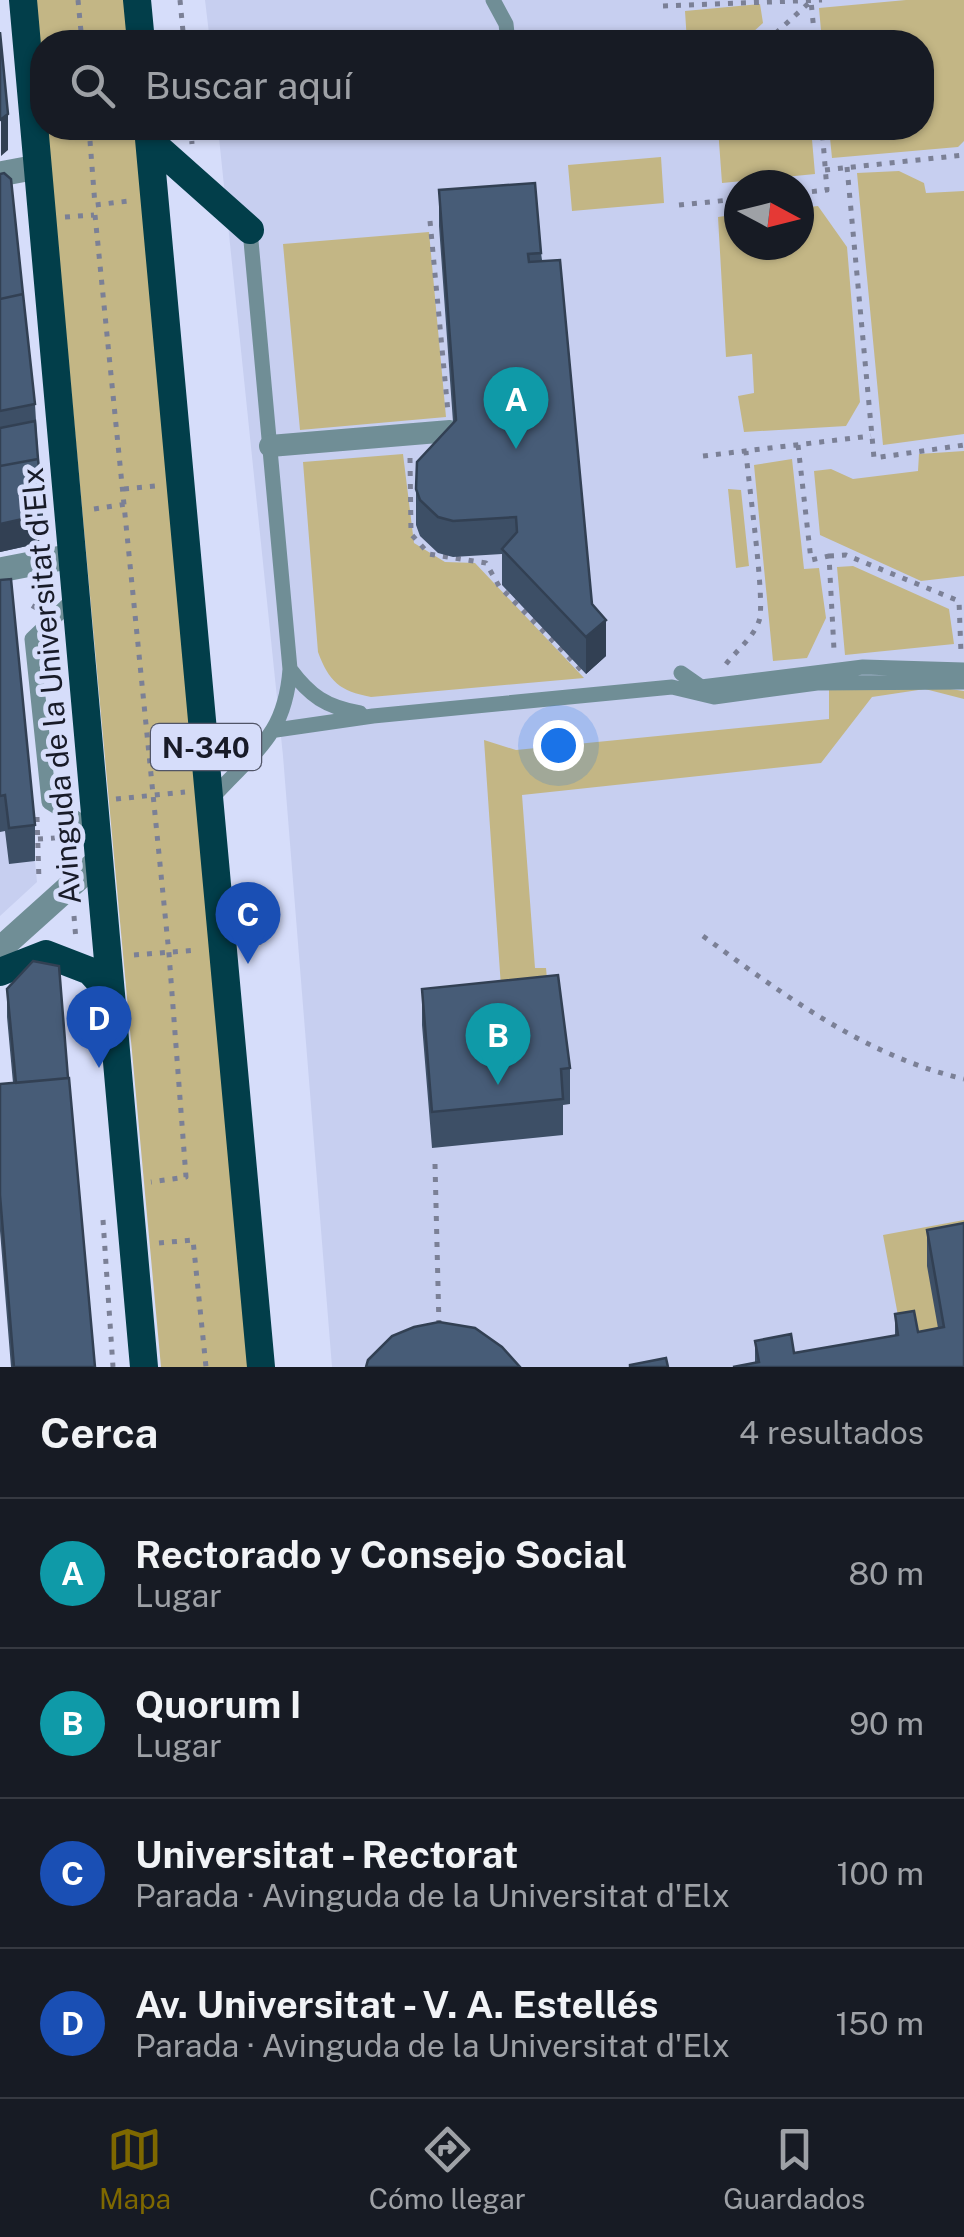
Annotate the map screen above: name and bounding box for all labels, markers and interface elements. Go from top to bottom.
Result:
search box [30,30,934,140]
icon: search [65,58,120,113]
text: Buscar aquí [145,63,352,108]
north arrow [724,170,814,260]
pin: A [484,366,548,449]
street label: Avinguda de la Universitat d'Elx [14,466,88,906]
your location [533,720,584,771]
road number: N-340 [151,724,261,770]
pin: C [216,882,280,964]
pin: D [66,986,132,1068]
pin: B [466,1002,530,1085]
text: Cerca [40,1408,158,1457]
text: 4 resultados [739,1414,924,1451]
text: Rectorado y Consejo Social [135,1532,627,1577]
text: A [61,1555,84,1592]
text: 80 m [848,1555,924,1592]
text: Lugar [135,1577,222,1614]
text: Quorum I [135,1682,302,1727]
text: B [62,1705,83,1742]
text: 90 m [849,1705,924,1742]
text: Lugar [135,1727,222,1764]
text: Universitat - Rectorat [135,1832,518,1877]
text: C [61,1855,84,1892]
text: 100 m [837,1855,924,1892]
text: Parada · Avinguda de la Universitat d'Elx [135,1877,730,1914]
text: Av. Universitat - V. A. Estellés [135,1982,659,2027]
text: D [61,2005,84,2042]
text: 150 m [835,2005,924,2042]
text: Parada · Avinguda de la Universitat d'Elx [135,2027,730,2064]
tab: Mapa [99,2122,171,2215]
tab: Cómo llegar [369,2122,526,2215]
tab: Guardados [723,2122,865,2215]

